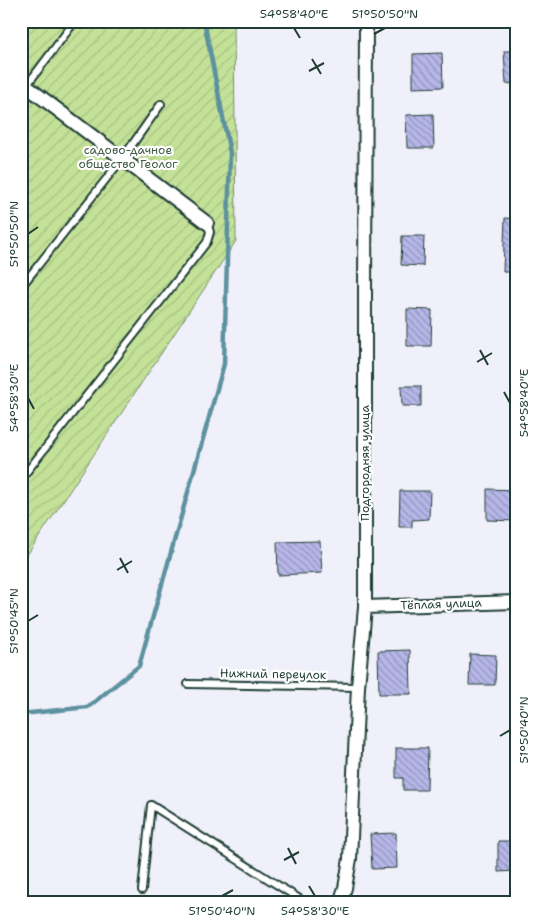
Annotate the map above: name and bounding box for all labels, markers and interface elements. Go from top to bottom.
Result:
text: 54°58'40"E [260,6,328,22]
text: 51°50'50"N [352,6,418,22]
park label: садово-дачное общество Геолог [78,142,178,172]
text: 51°50'50"N [6,201,22,267]
text: 54°58'30"E [6,364,22,432]
text: 54°58'40"E [516,369,532,437]
street label: Подгородняя улица [357,404,373,521]
text: 51°50'45"N [6,588,22,654]
street label: Тёплая улица [400,595,483,613]
street label: Нижний переулок [220,665,327,683]
text: 51°50'40"N [516,696,532,764]
text: 51°50'40"N [188,903,256,919]
text: 54°58'30"E [281,903,349,919]

